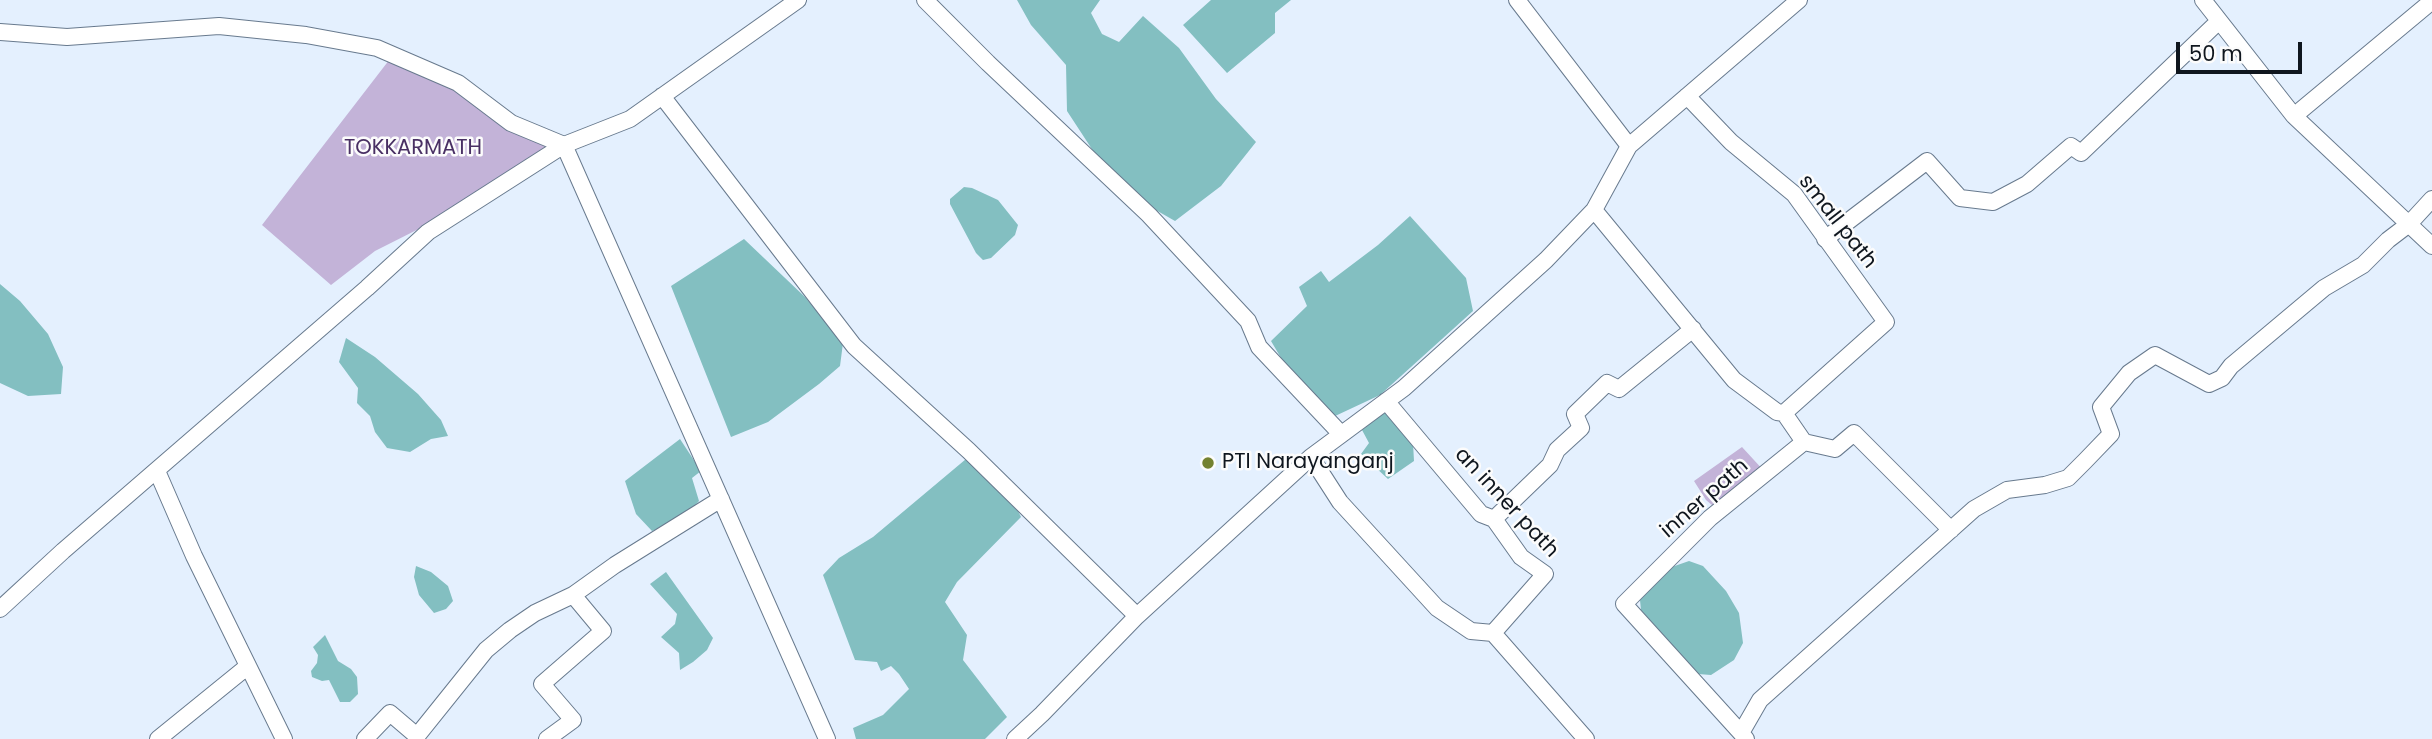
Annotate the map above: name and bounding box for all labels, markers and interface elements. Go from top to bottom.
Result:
scale bar [2180,28,2306,72]
text: 50 m [2189,39,2243,68]
park label: TOKKARMATH [344,136,482,162]
street label: small path [1793,170,1881,274]
street label: an inner path [1449,443,1563,563]
place label: PTI Narayanganj [1222,450,1394,476]
street label: inner path [1656,454,1754,544]
marker: PTI Narayanganj [1200,455,1216,471]

